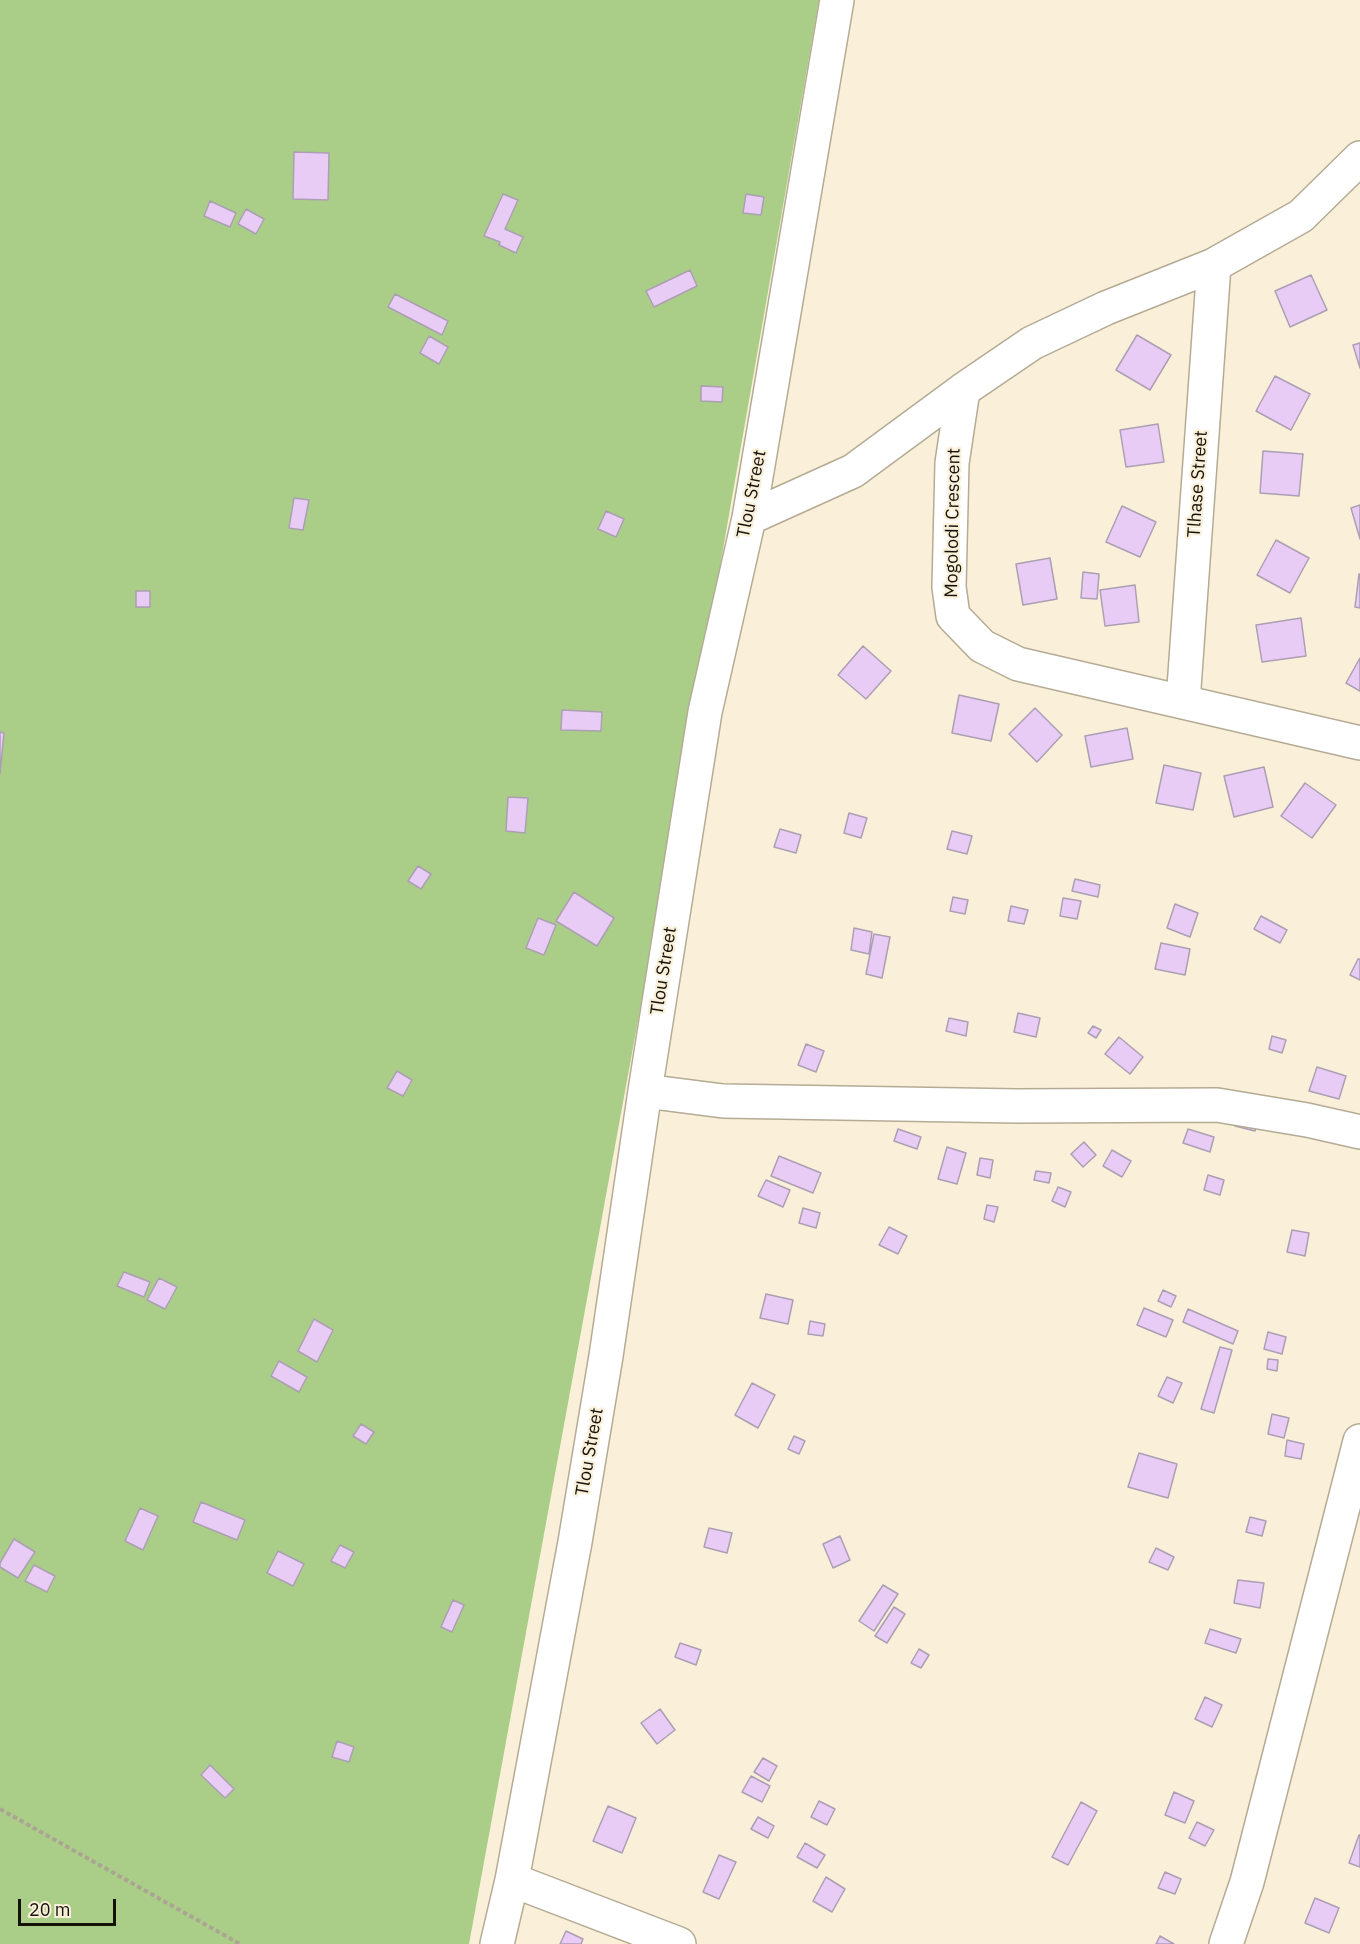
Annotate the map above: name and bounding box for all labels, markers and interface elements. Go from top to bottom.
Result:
street label: Tlhase Street [1183,430,1213,538]
street label: Tlou Street [733,448,771,540]
street label: Mogolodi Crescent [941,448,965,598]
street label: Tlou Street [646,925,682,1017]
street label: Tlou Street [572,1406,608,1498]
scale bar [21,1887,118,1925]
text: 20 m [29,1898,71,1921]

